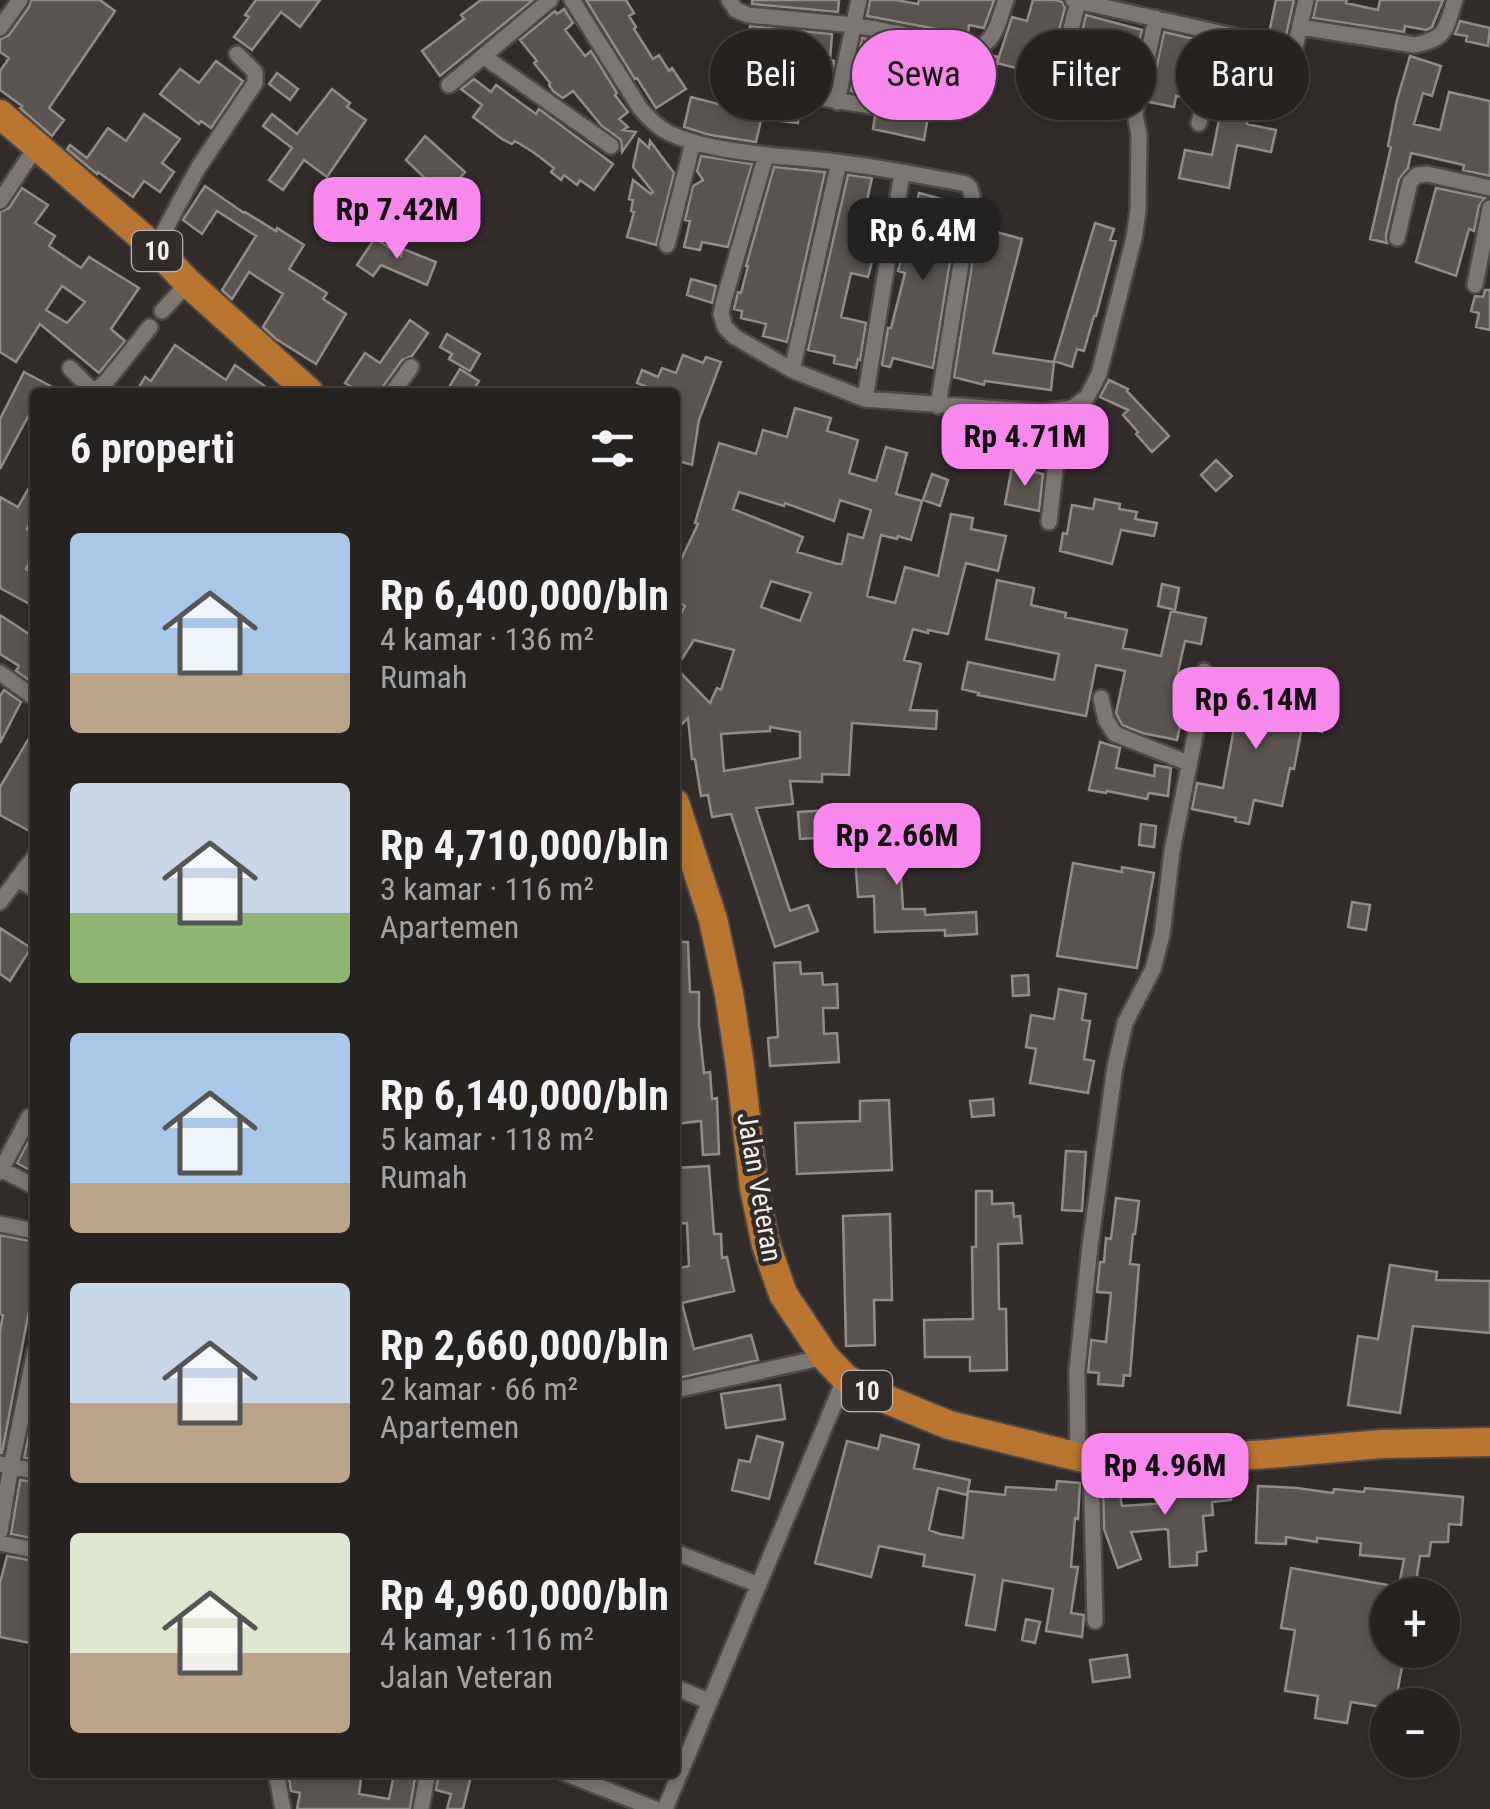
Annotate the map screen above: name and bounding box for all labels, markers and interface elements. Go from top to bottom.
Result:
chip: Beli [710,30,832,120]
chip: Sewa [852,30,996,120]
chip: Filter [1016,30,1156,120]
chip: Baru [1176,30,1309,120]
pin: Rp 7.42M [294,177,500,262]
text: Rp 7.42M [336,190,459,228]
pin: Rp 6.4M [831,198,1015,283]
text: Rp 6.4M [870,211,976,249]
road number: 10 [132,231,182,271]
pin: Rp 4.71M [922,404,1128,489]
text: Rp 4.71M [964,417,1087,455]
icon: filters [585,421,640,476]
text: 6 properti [70,424,235,473]
text: Rp 6,400,000/bln [380,571,669,620]
icon: home [150,573,270,693]
text: 4 kamar · 136 m² [380,620,594,658]
text: Rumah [380,658,467,696]
pin: Rp 6.14M [1153,667,1359,752]
text: Rp 6.14M [1195,680,1318,718]
pin: Rp 2.66M [794,803,1000,888]
text: Rp 2.66M [836,816,959,854]
text: Rp 4,710,000/bln [380,821,669,870]
icon: home [150,823,270,943]
text: 3 kamar · 116 m² [380,870,594,908]
text: Apartemen [380,908,519,946]
text: Rp 6,140,000/bln [380,1071,669,1120]
icon: home [150,1073,270,1193]
street label: Jalan Veteran [730,1110,789,1264]
text: 5 kamar · 118 m² [380,1120,594,1158]
text: Rumah [380,1158,467,1196]
text: Rp 2,660,000/bln [380,1321,669,1370]
icon: home [150,1323,270,1443]
text: 2 kamar · 66 m² [380,1370,578,1408]
road number: 10 [842,1371,892,1411]
text: Apartemen [380,1408,519,1446]
pin: Rp 4.96M [1062,1433,1268,1518]
text: Rp 4.96M [1104,1446,1227,1484]
text: Rp 4,960,000/bln [380,1571,669,1620]
icon: home [150,1573,270,1693]
map controls [1370,1578,1460,1778]
button: + [1370,1578,1460,1668]
text: 4 kamar · 116 m² [380,1620,594,1658]
text: Jalan Veteran [380,1658,553,1696]
button: − [1370,1688,1460,1778]

